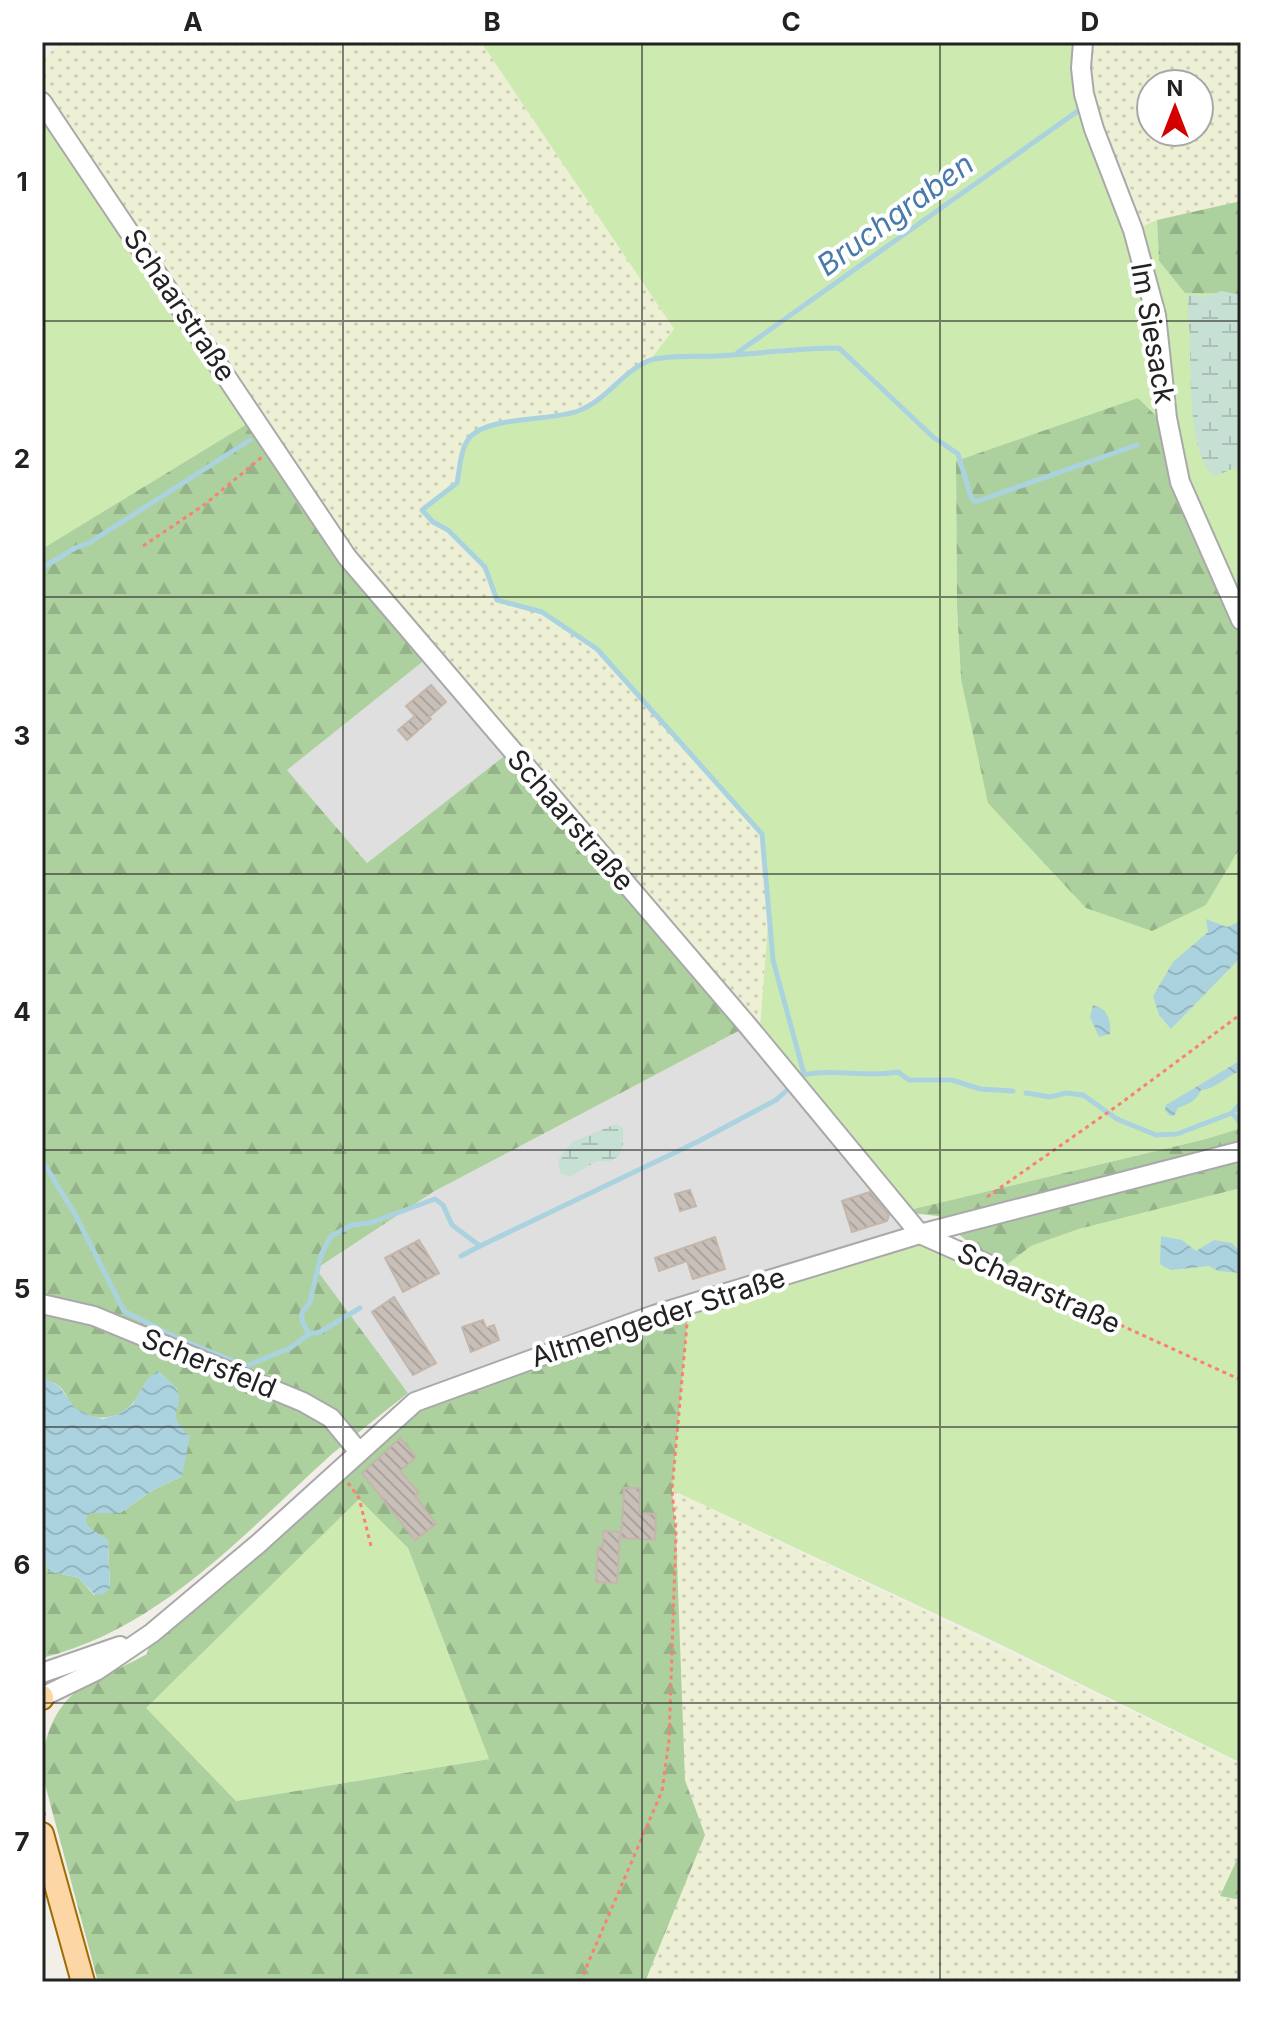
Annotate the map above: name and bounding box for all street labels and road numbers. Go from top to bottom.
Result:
street label: Schaarstraße [117,222,243,388]
street label: Im Siesack [1124,260,1182,406]
street label: Schaarstraße [500,742,642,898]
street label: Schaarstraße [952,1235,1126,1341]
street label: Altmengeder Straße [527,1260,789,1374]
street label: Schersfeld [137,1321,281,1405]

